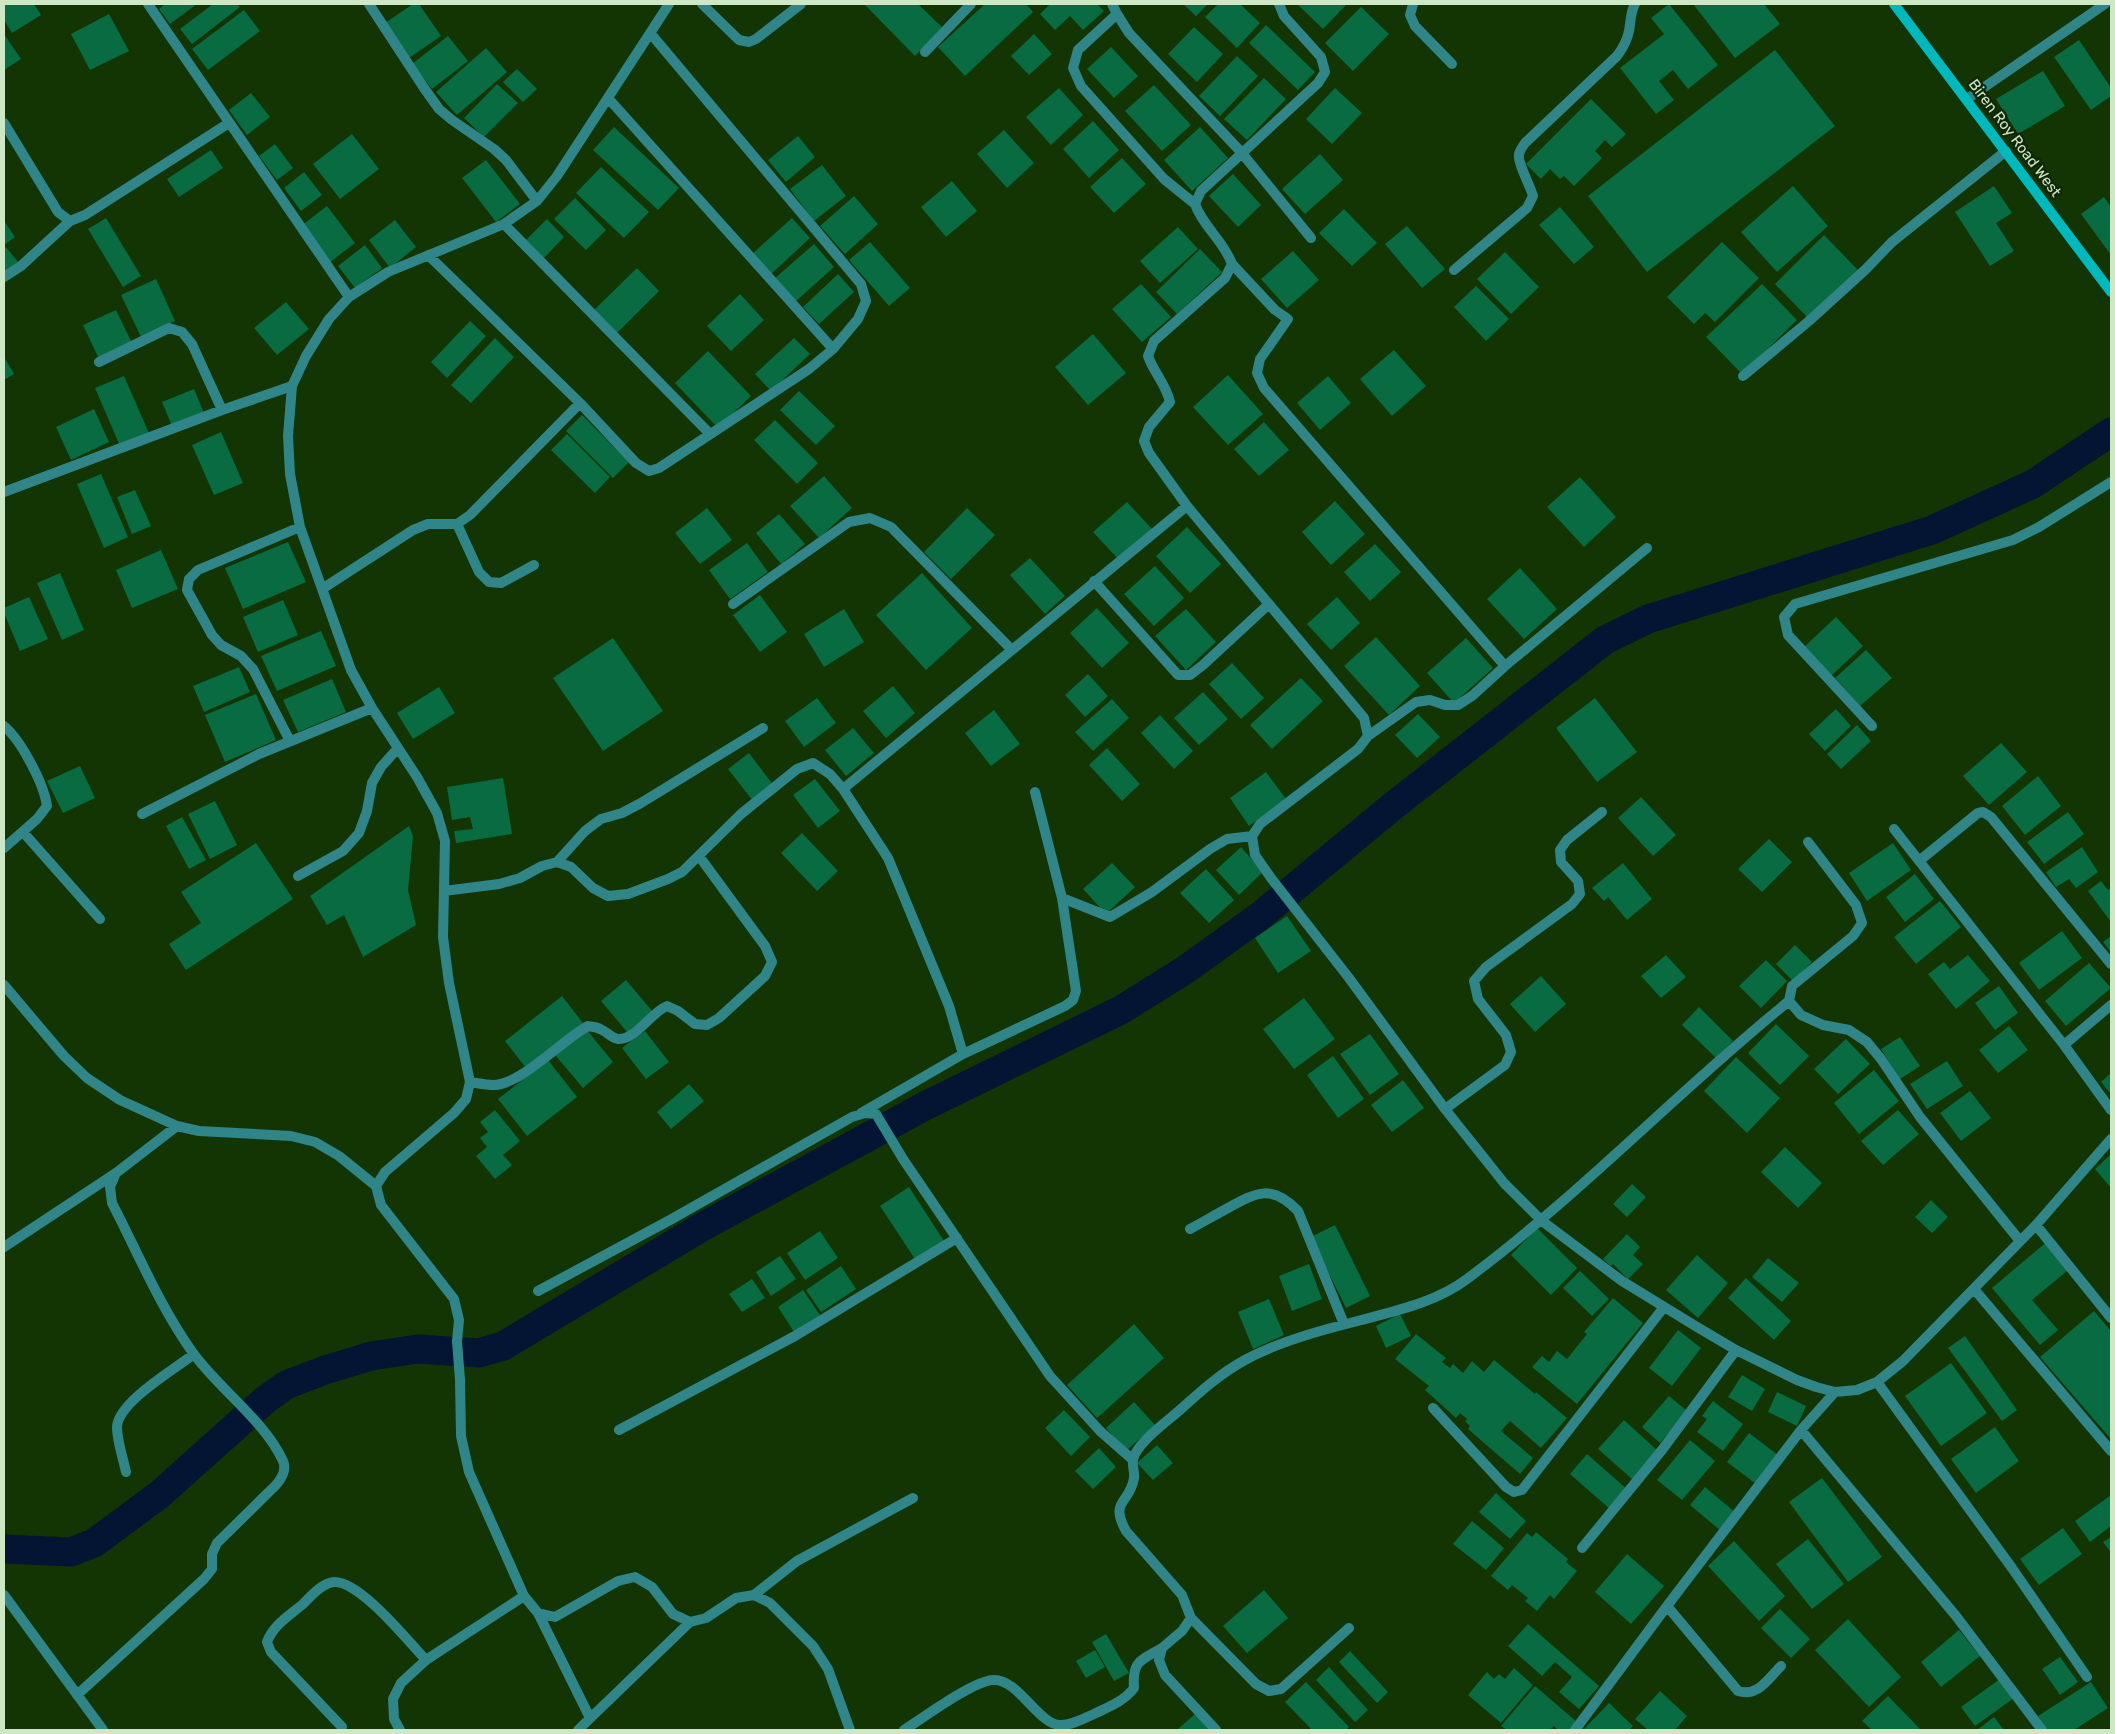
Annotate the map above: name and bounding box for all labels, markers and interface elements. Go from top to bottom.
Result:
street label: Biren Roy Road West [1965,76,2065,200]

